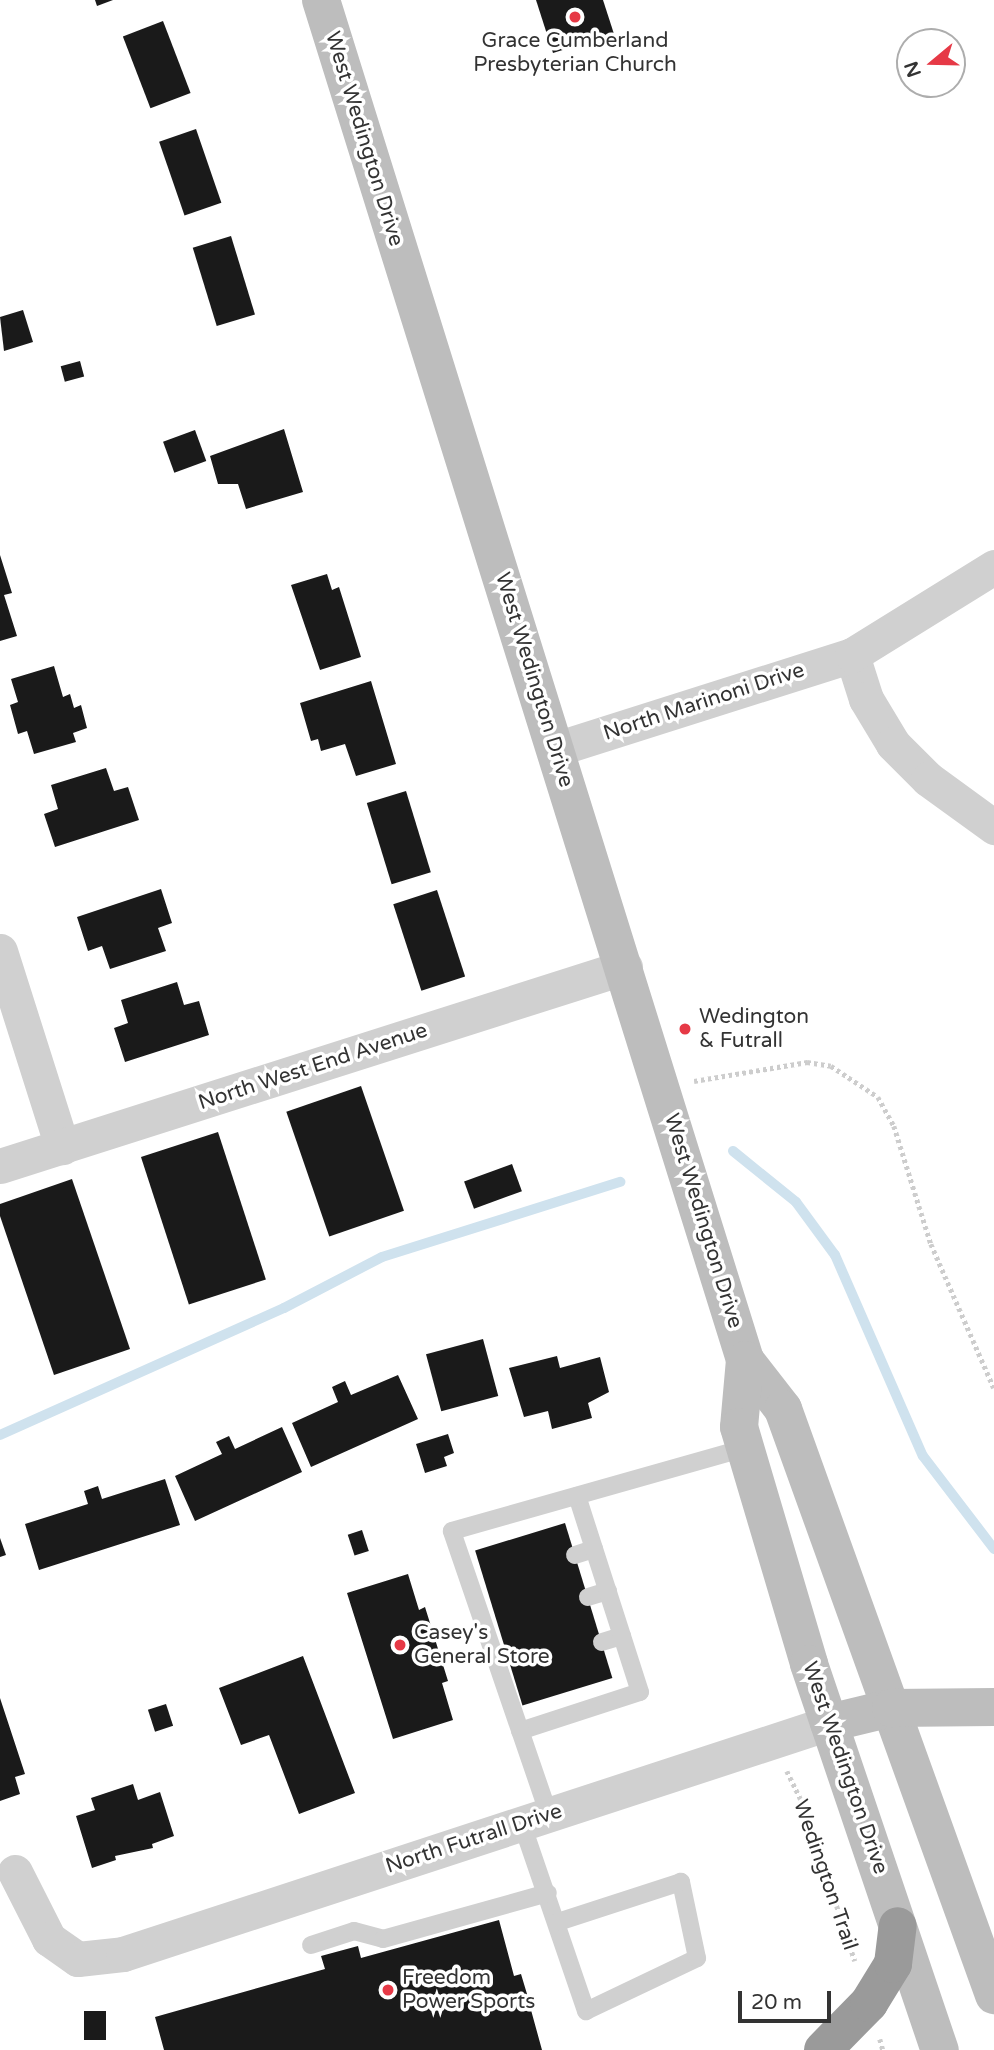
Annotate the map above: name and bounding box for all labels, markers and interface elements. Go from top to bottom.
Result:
marker: Grace Cumberland Presbyterian Church [567,9,583,25]
place label: Grace Cumberland Presbyterian Church [473,28,677,78]
north arrow [896,28,966,98]
street label: West Wedington Drive [319,29,409,249]
text: N [900,58,926,80]
street label: West Wedington Drive [489,570,579,790]
street label: North Marinoni Drive [600,658,808,746]
place label: Wedington & Futrall [699,1004,809,1054]
street label: North West End Avenue [195,1018,431,1116]
marker: Wedington & Futrall [677,1021,693,1037]
street label: West Wedington Drive [658,1111,748,1331]
place label: Casey's General Store [414,1620,550,1670]
marker: Casey's General Store [392,1637,408,1653]
street label: West Wedington Drive [797,1658,893,1878]
street label: Wedington Trail [787,1796,863,1954]
street label: North Futrall Drive [383,1799,565,1879]
place label: Freedom Power Sports [402,1965,535,2015]
scale bar [742,1976,835,2020]
marker: Freedom Power Sports [380,1982,396,1998]
text: 20 m [751,1990,802,2015]

